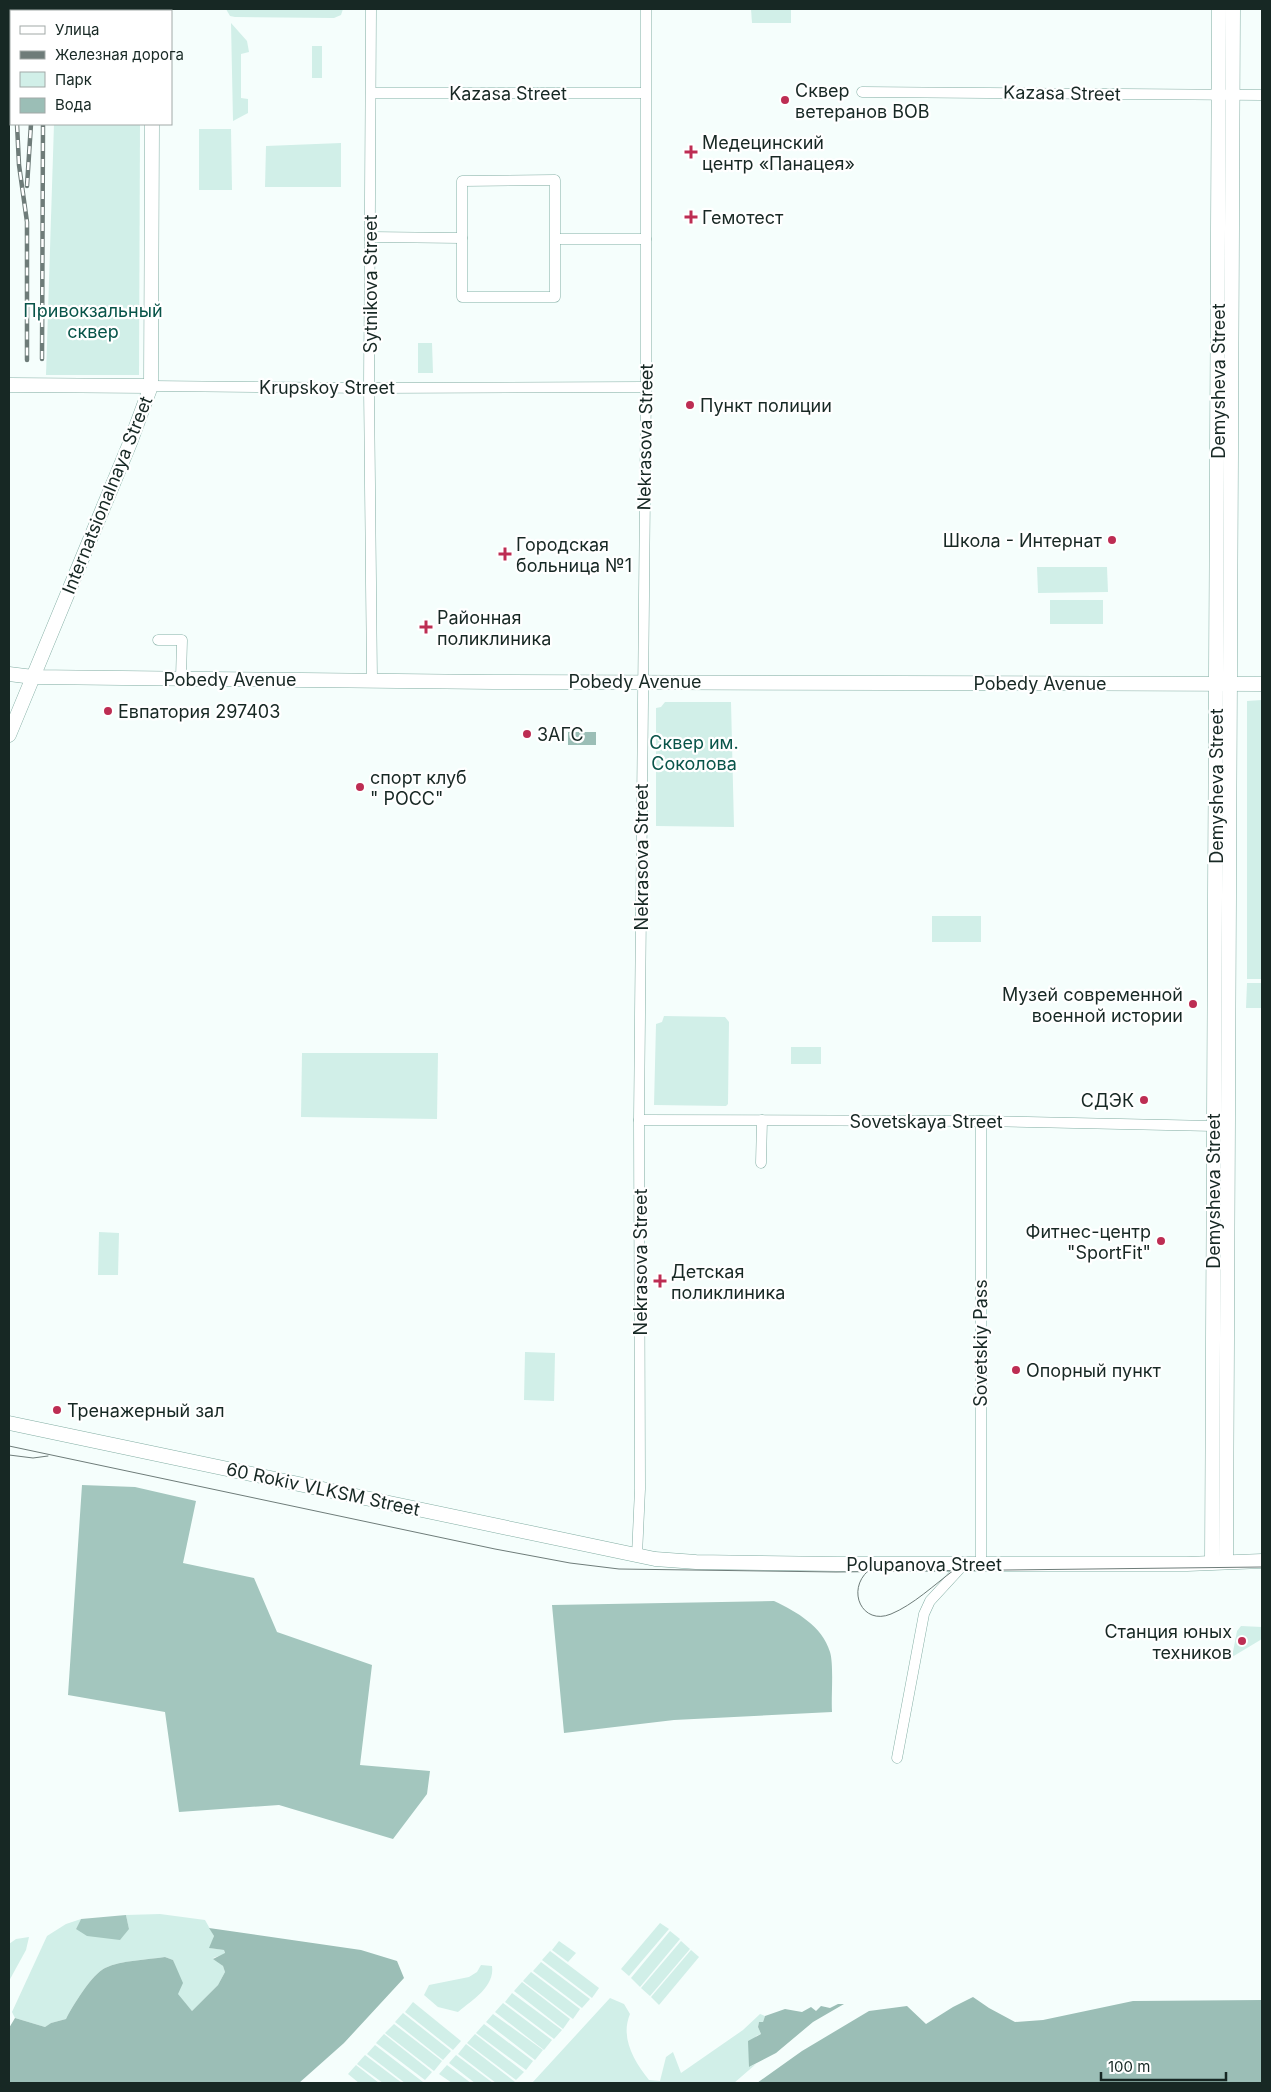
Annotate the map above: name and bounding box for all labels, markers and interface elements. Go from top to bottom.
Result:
legend [10,10,172,125]
text: Улица [55,20,99,39]
text: Железная дорога [55,45,184,64]
text: Парк [55,70,92,89]
place label: Сквер ветеранов ВОВ [795,80,930,122]
street label: Kazasa Street [1003,81,1121,105]
street label: Kazasa Street [449,83,567,104]
marker: Сквер ветеранов ВОВ [779,94,791,106]
text: Вода [55,95,92,114]
place label: Медецинский центр «Панацея» [702,132,855,174]
marker: Медецинский центр «Панацея» [684,145,698,159]
place label: Гемотест [702,207,784,228]
marker: Гемотест [684,210,698,224]
street label: Sytnikova Street [360,215,381,353]
park label: Привокзальный сквер [23,300,163,342]
street label: Demysheva Street [1208,303,1229,459]
street label: Nekrasova Street [633,363,657,511]
street label: Krupskoy Street [259,377,395,398]
street label: Internatsionalnaya Street [58,393,156,597]
place label: Пункт полиции [700,395,832,416]
marker: Пункт полиции [684,399,696,411]
place label: Школа - Интернат [943,530,1103,551]
place label: Городская больница №1 [516,534,632,576]
marker: Школа - Интернат [1106,534,1118,546]
marker: Городская больница №1 [498,547,512,561]
place label: Районная поликлиника [437,607,551,649]
marker: Районная поликлиника [419,620,433,634]
street label: Pobedy Avenue [163,669,297,690]
street label: Pobedy Avenue [568,671,702,692]
street label: Pobedy Avenue [973,673,1107,694]
place label: Евпатория 297403 [118,701,280,722]
marker: Евпатория 297403 [102,705,114,717]
street label: Demysheva Street [1206,708,1227,864]
place label: ЗАГС [537,724,584,745]
marker: ЗАГС [521,728,533,740]
park label: Сквер им. Соколова [649,732,739,774]
place label: спорт клуб " РОСС" [370,767,467,809]
marker: спорт клуб " РОСС" [354,781,366,793]
street label: Nekrasova Street [631,784,652,930]
place label: Музей современной военной истории [1002,984,1183,1026]
marker: Музей современной военной истории [1187,998,1199,1010]
place label: СДЭК [1081,1090,1134,1111]
marker: СДЭК [1138,1094,1150,1106]
street label: Sovetskaya Street [849,1111,1003,1132]
street label: Demysheva Street [1203,1113,1224,1269]
street label: Nekrasova Street [630,1189,651,1335]
place label: Фитнес-центр "SportFit" [1026,1221,1151,1263]
marker: Фитнес-центр "SportFit" [1155,1235,1167,1247]
place label: Детская поликлиника [671,1261,785,1303]
marker: Детская поликлиника [653,1274,667,1288]
street label: Sovetskiy Pass [970,1279,991,1407]
place label: Опорный пункт [1026,1360,1162,1381]
marker: Опорный пункт [1010,1364,1022,1376]
place label: Тренажерный зал [67,1400,225,1421]
marker: Тренажерный зал [51,1404,63,1416]
street label: 60 Rokiv VLKSM Street [224,1458,422,1520]
street label: Polupanova Street [846,1554,1002,1575]
place label: Станция юных техников [1104,1621,1232,1663]
marker: Станция юных техников [1236,1635,1248,1647]
scale bar [1101,2050,1226,2082]
text: 100 m [1108,2057,1150,2076]

